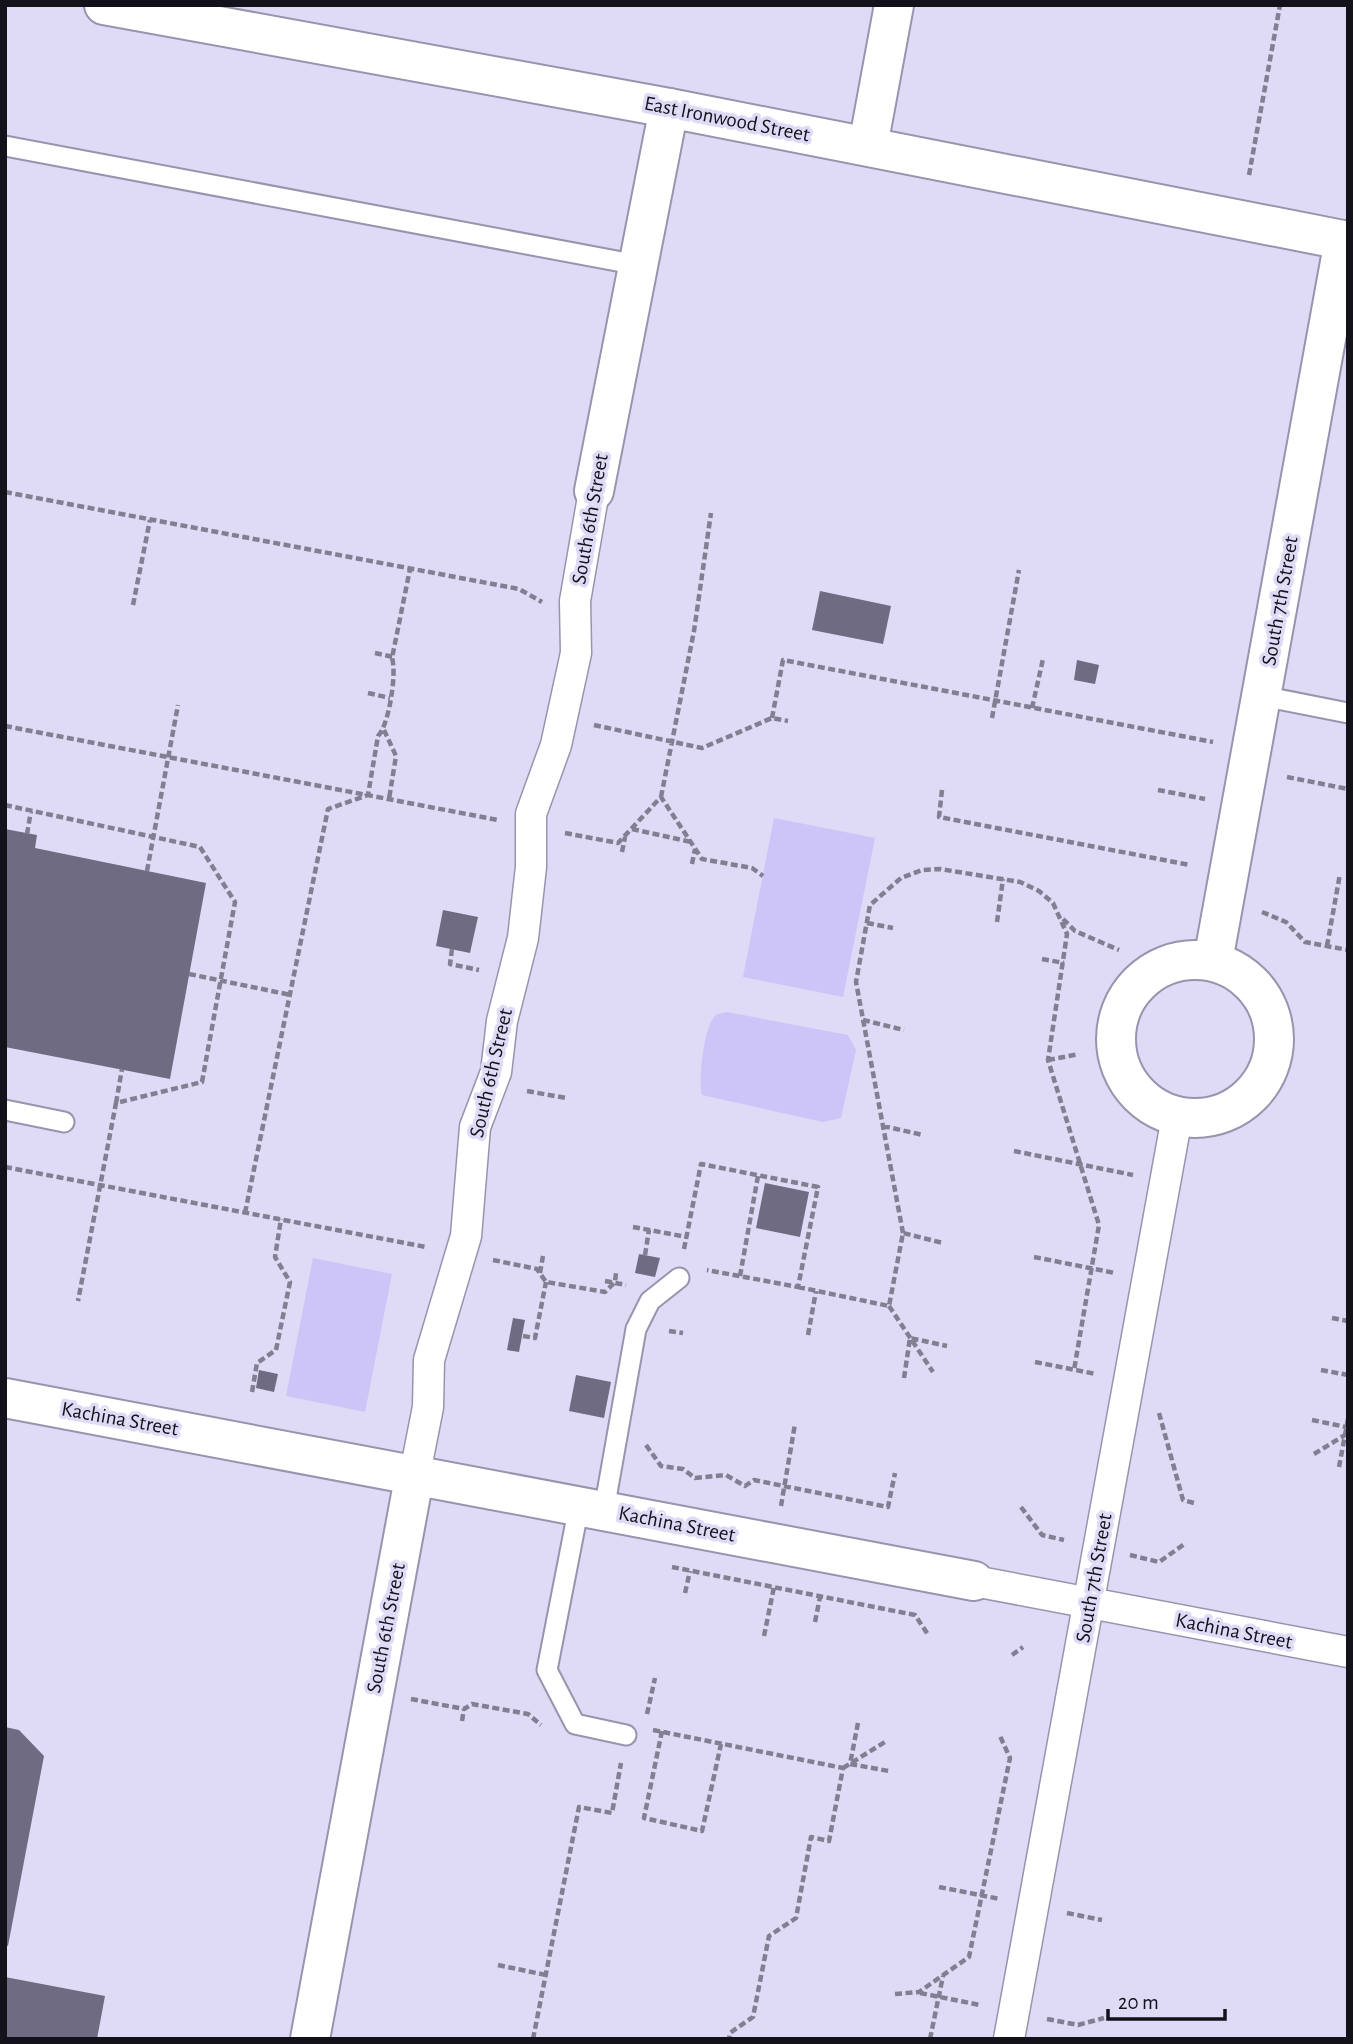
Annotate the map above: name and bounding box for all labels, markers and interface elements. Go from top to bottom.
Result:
street label: East Ironwood Street [642,93,812,145]
street label: South 6th Street [568,452,612,586]
street label: South 7th Street [1258,534,1302,667]
street label: South 6th Street [466,1006,516,1140]
street label: Kachina Street [60,1398,180,1440]
street label: Kachina Street [617,1502,737,1546]
street label: South 7th Street [1072,1511,1116,1644]
street label: South 6th Street [363,1561,409,1695]
street label: Kachina Street [1174,1609,1294,1653]
scale bar [1108,1978,1225,2022]
text: 20 m [1118,1992,1159,2013]

